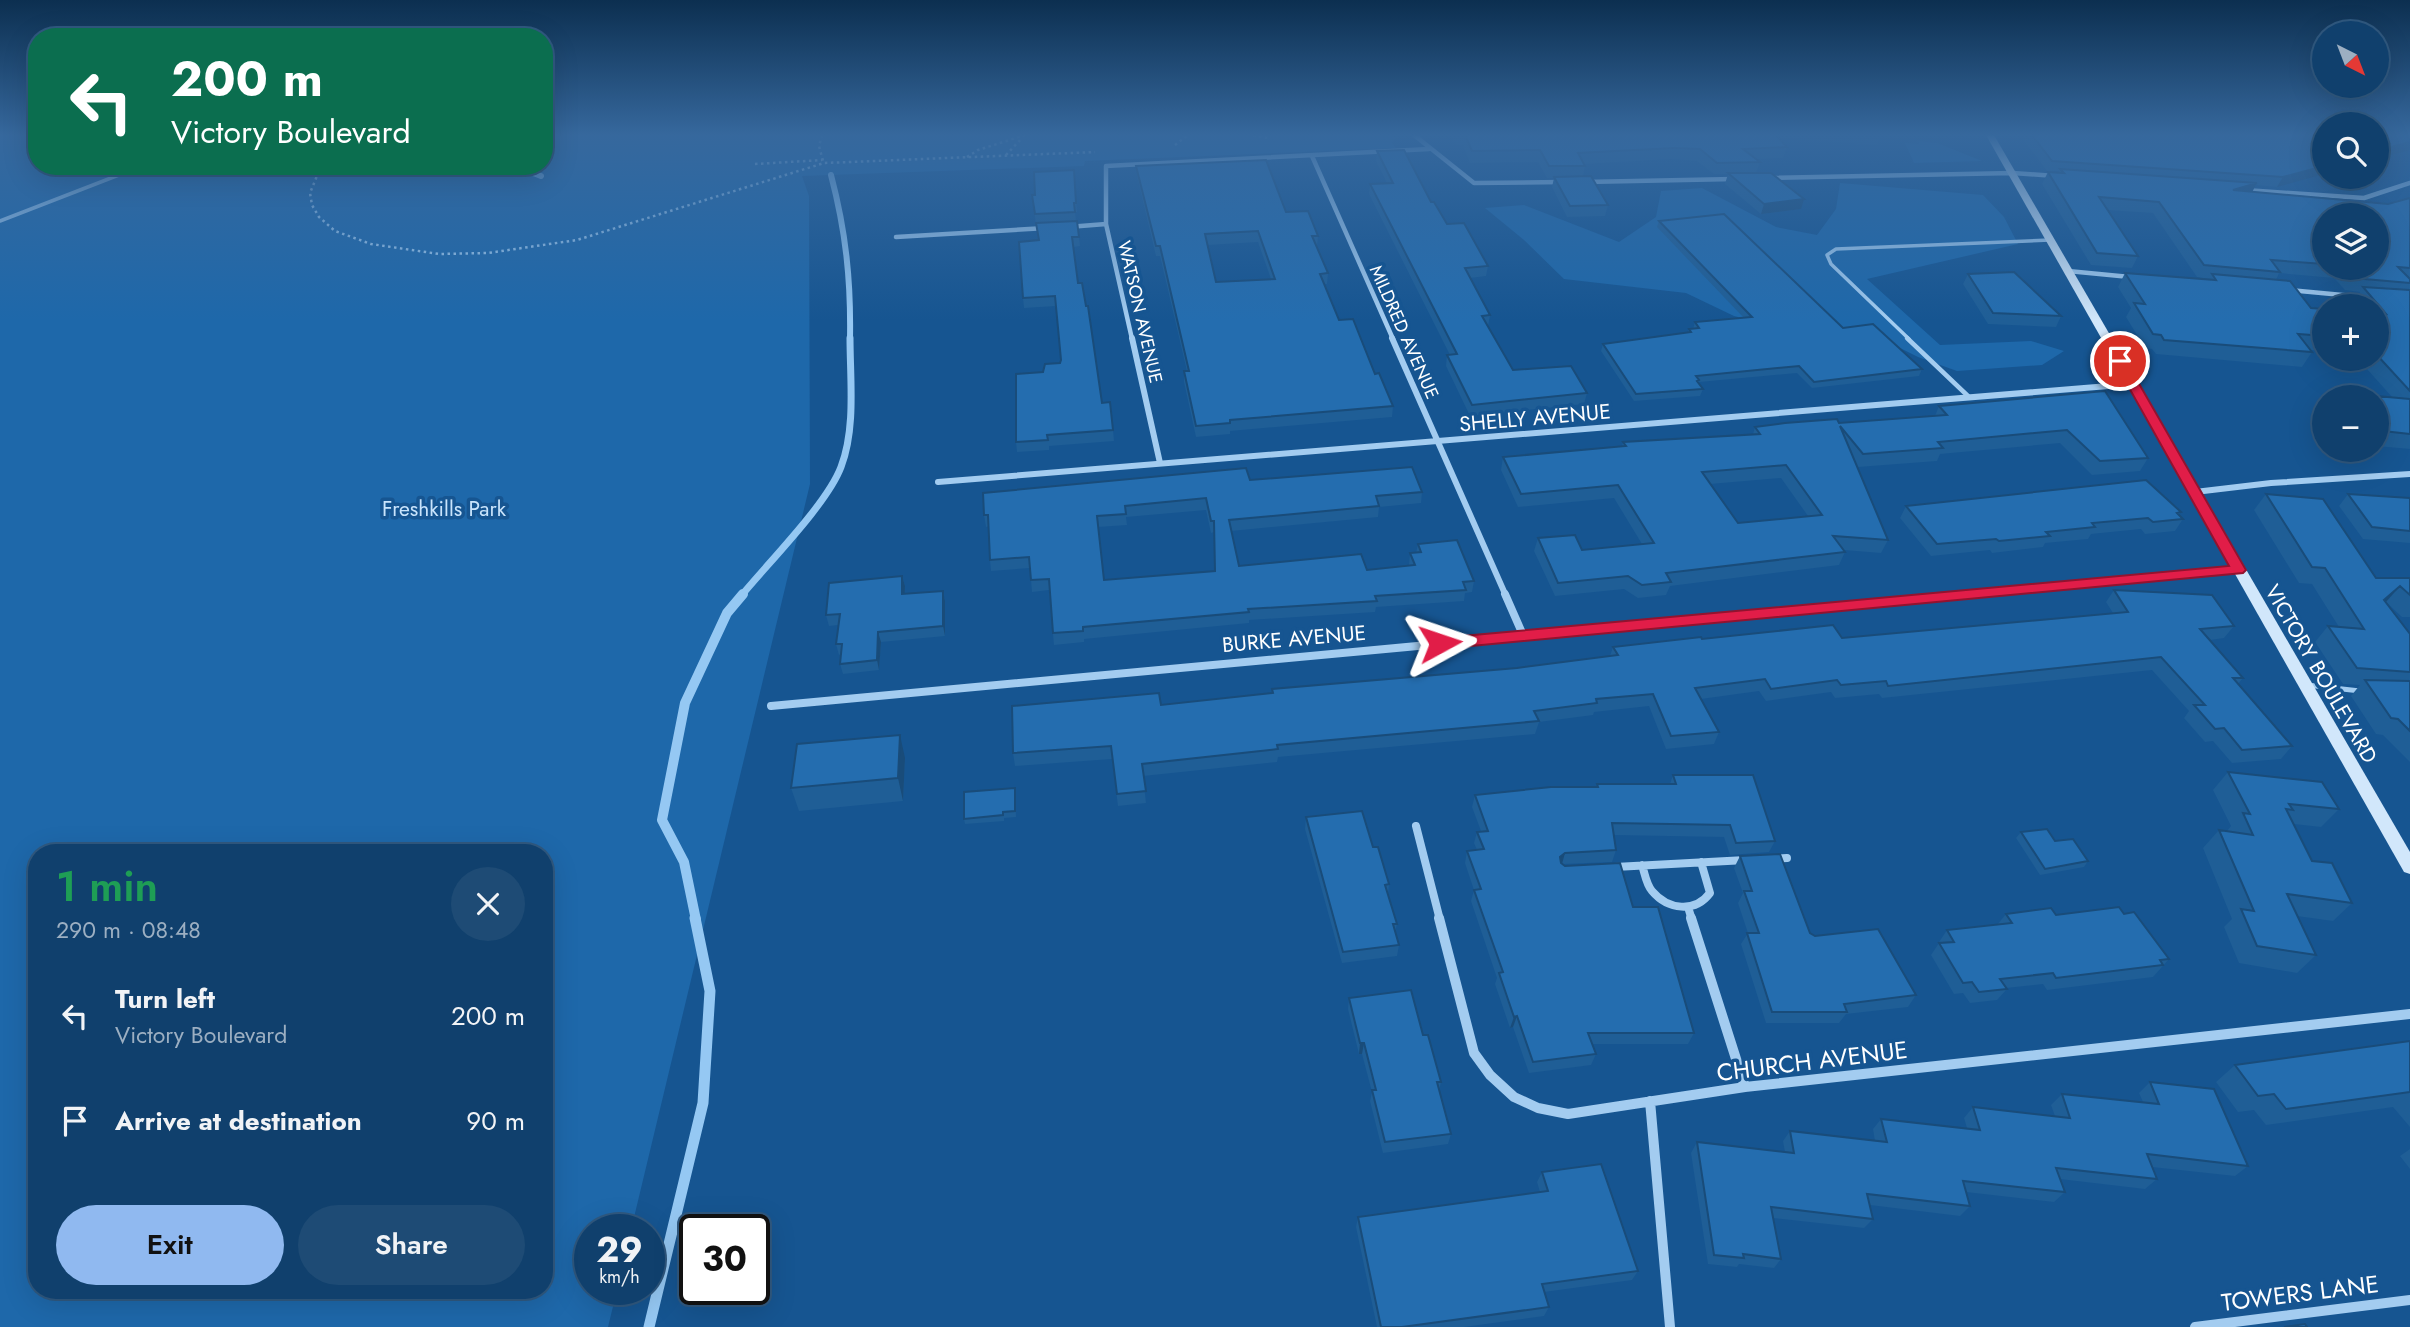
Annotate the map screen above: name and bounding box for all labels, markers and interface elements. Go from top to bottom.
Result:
north arrow [2312,21,2389,98]
map controls [2312,21,2389,462]
text: 200 m [171,44,323,114]
icon: left [56,56,147,147]
text: Victory Boulevard [171,109,411,155]
button: search [2312,112,2389,189]
button: layers [2312,203,2389,280]
street label: WATSON AVENUE [1111,238,1169,386]
street label: MILDRED AVENUE [1363,261,1445,403]
button: + [2312,294,2389,371]
pin [2090,331,2150,391]
icon: arrive [2101,342,2139,380]
button: − [2312,385,2389,462]
street label: SHELLY AVENUE [1458,396,1612,440]
park label: Freshkills Park [382,494,507,524]
street label: VICTORY BOULEVARD [2258,579,2384,769]
position arrow [1403,606,1477,680]
street label: BURKE AVENUE [1221,618,1367,660]
text: 1 min [56,856,158,917]
button: close [451,867,525,941]
text: 290 m · 08:48 [56,913,201,947]
text: Turn left [115,980,215,1018]
icon: left [56,997,94,1035]
text: 200 m [451,997,525,1035]
text: Victory Boulevard [115,1018,287,1052]
street label: CHURCH AVENUE [1714,1032,1910,1090]
icon: arrive [56,1102,94,1140]
text: Arrive at destination [115,1102,362,1140]
text: 90 m [466,1102,525,1140]
button: Exit [56,1205,284,1285]
button: Share [298,1205,525,1285]
speed limit sign: 30 [679,1214,770,1305]
text: 29 [596,1225,643,1275]
text: km/h [599,1264,640,1290]
street label: TOWERS LANE [2219,1266,2381,1320]

